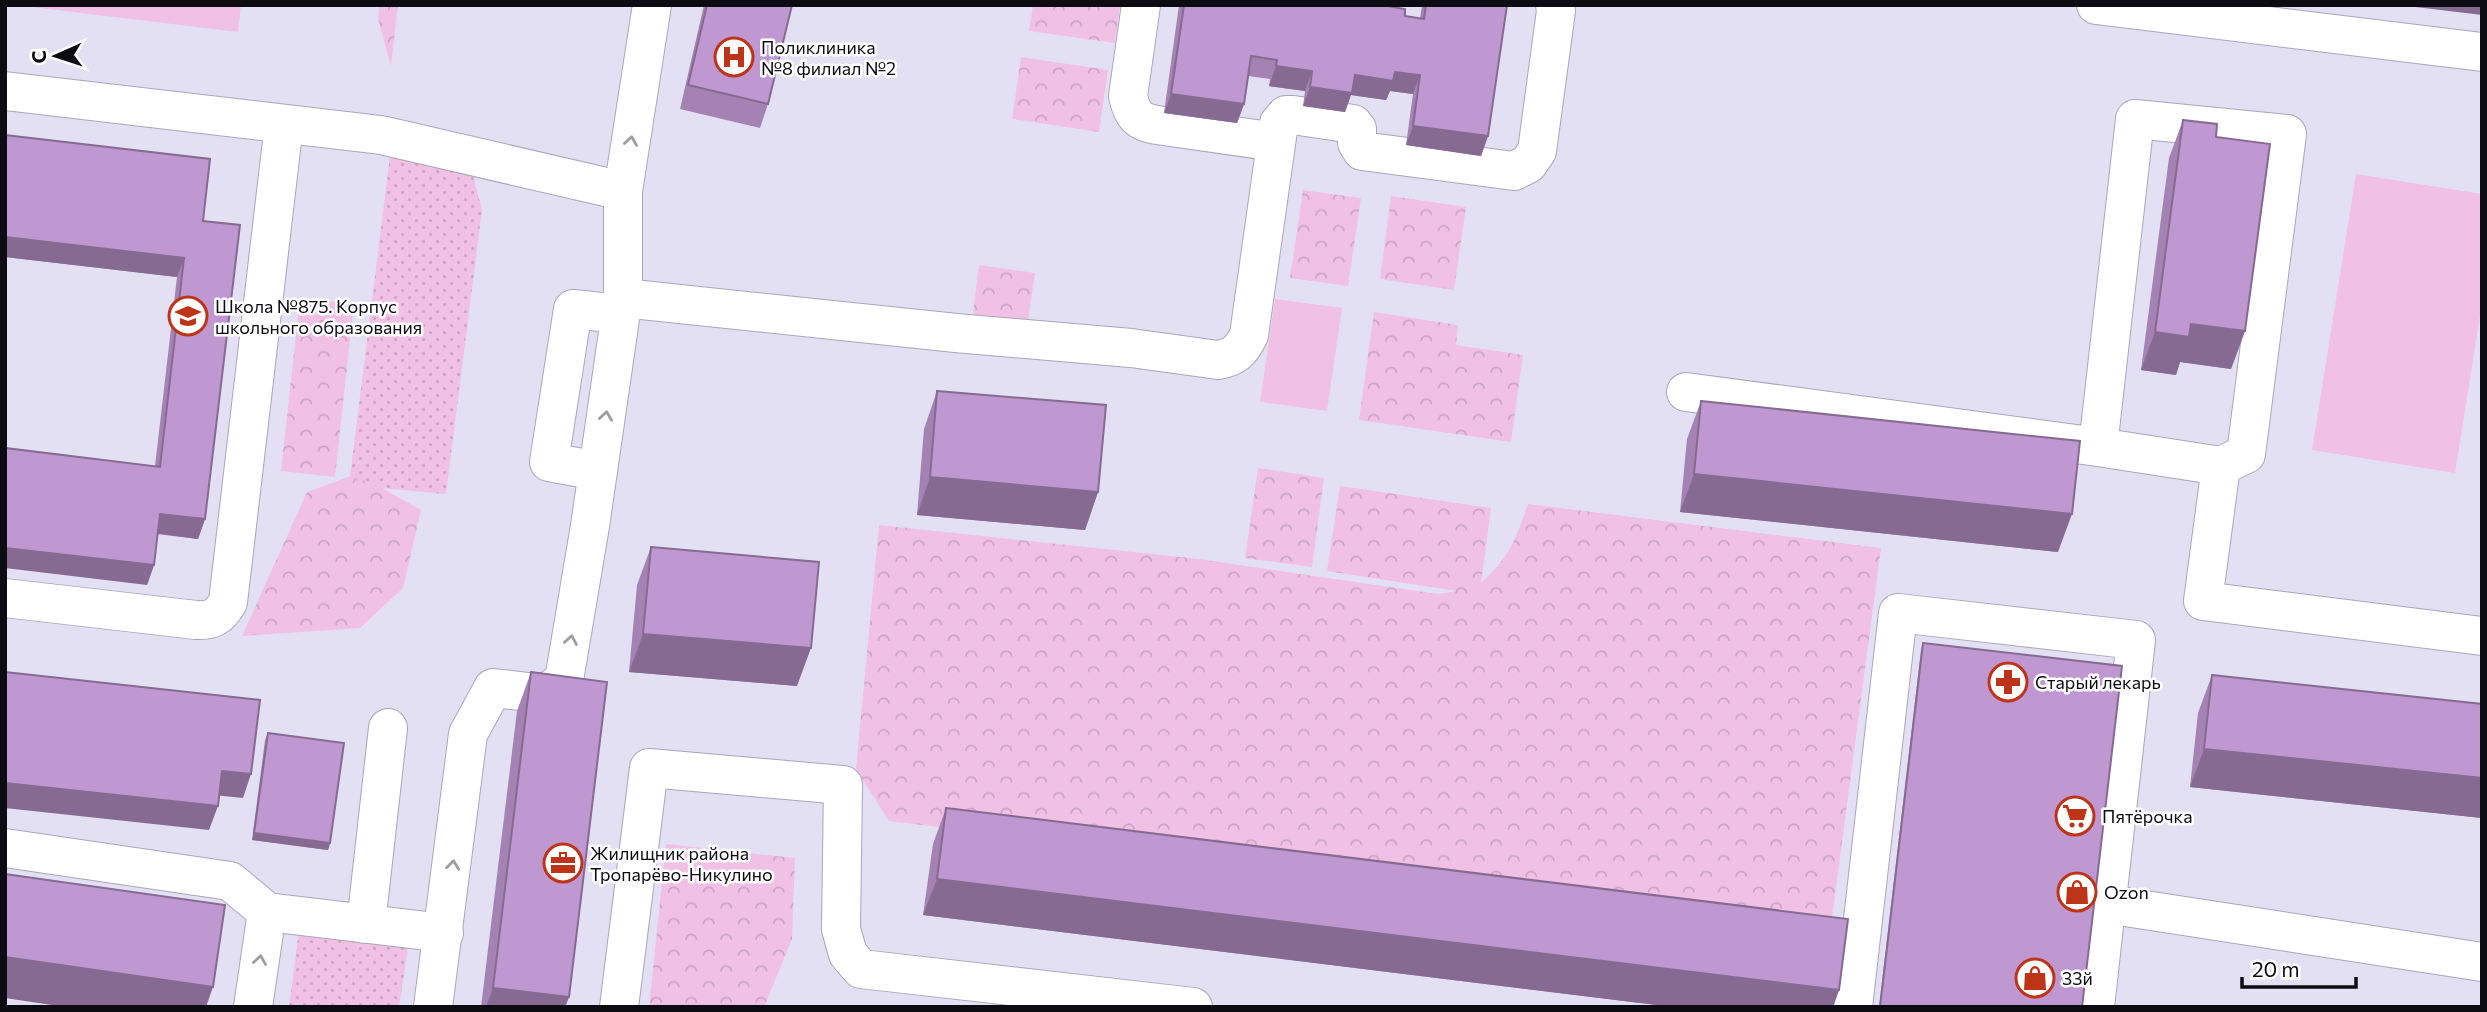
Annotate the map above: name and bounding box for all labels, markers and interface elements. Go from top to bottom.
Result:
north arrow [21,21,91,91]
hospital icon: Поликлиника №8 филиал №2 [713,36,755,78]
place label: Поликлиника №8 филиал №2 [761,36,896,79]
text: С [27,50,50,64]
one-way arrow [623,135,638,147]
school or university icon: Школа №875. Корпус школьного образования [167,295,209,337]
place label: Школа №875. Корпус школьного образования [215,295,422,338]
one-way arrow [598,410,613,421]
one-way arrow [563,634,578,646]
pharmacy icon: Старый лекарь [1987,661,2029,703]
place label: Старый лекарь [2035,671,2161,693]
supermarket icon: Пятёрочка [2054,795,2096,837]
place label: Пятёрочка [2102,805,2193,827]
office icon: Жилищник района Тропарёво-Никулино [542,842,584,884]
place label: Жилищник района Тропарёво-Никулино [590,842,773,885]
one-way arrow [445,859,460,871]
shop icon: Ozon [2056,871,2098,913]
place label: Ozon [2104,881,2149,903]
scale bar [2242,946,2356,990]
one-way arrow [252,954,267,965]
text: 20 m [2252,956,2300,981]
shop icon: 33й [2014,957,2056,999]
place label: 33й [2062,967,2093,989]

